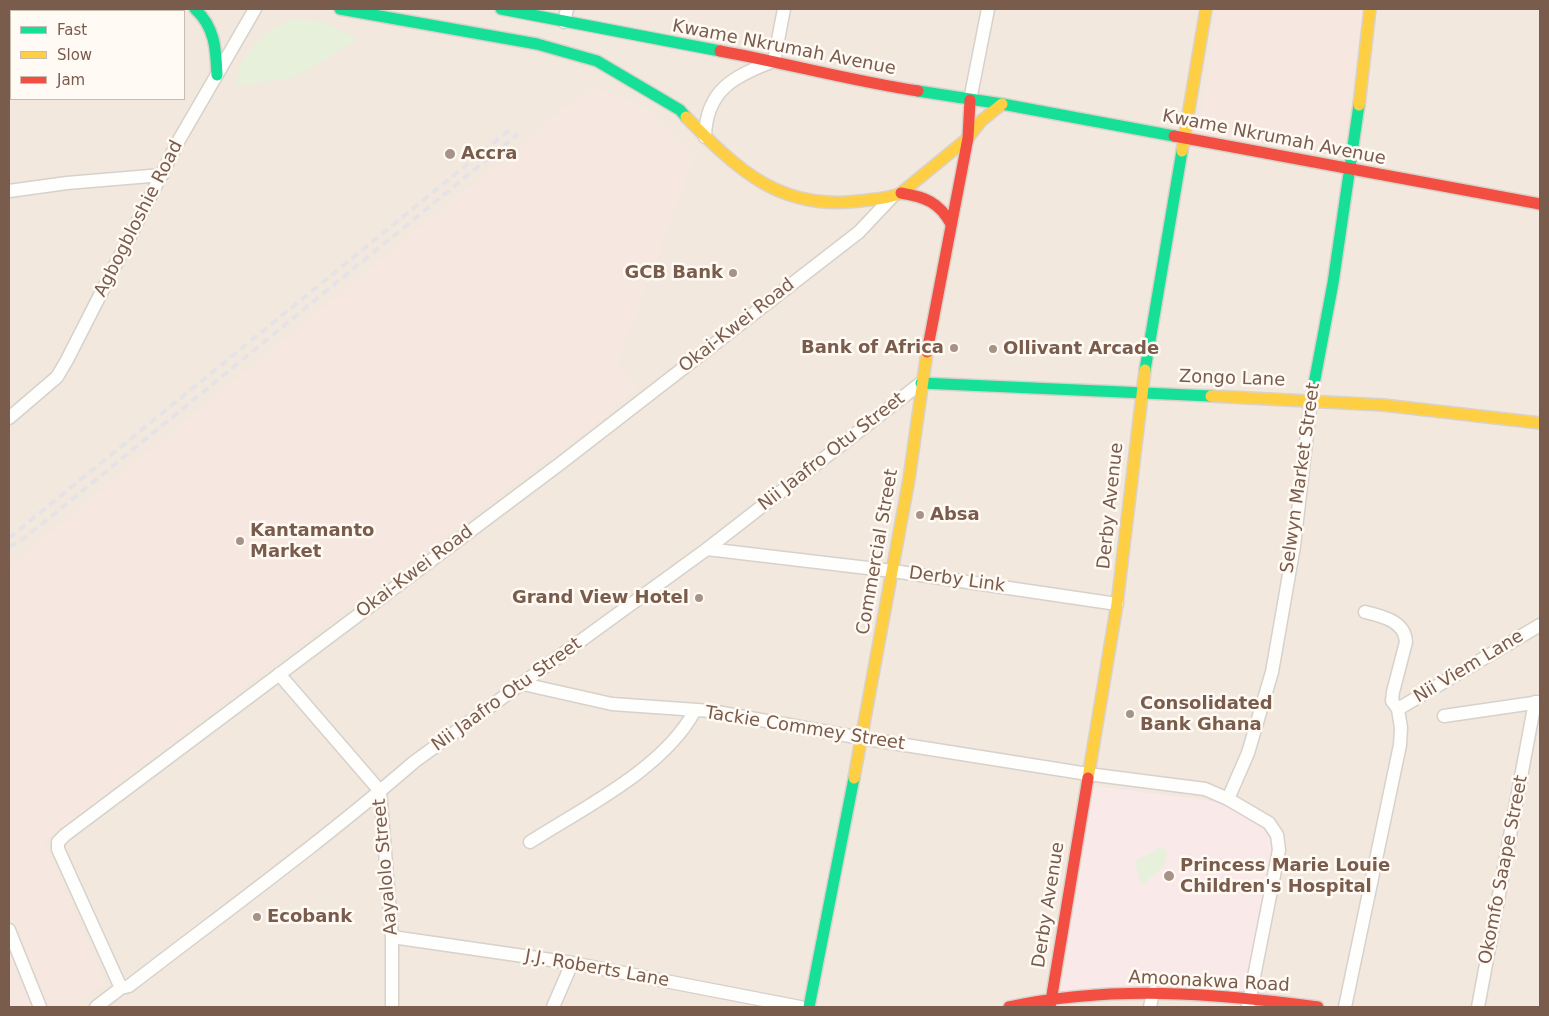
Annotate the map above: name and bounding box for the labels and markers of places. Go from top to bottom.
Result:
place label: Accra [461,143,517,165]
marker: Accra [443,147,457,161]
place label: GCB Bank [624,262,723,284]
marker: GCB Bank [727,267,739,279]
place label: Bank of Africa [801,337,944,359]
place label: Ollivant Arcade [1003,338,1159,360]
marker: Bank of Africa [948,342,960,354]
marker: Ollivant Arcade [987,343,999,355]
place label: Absa [930,504,980,526]
marker: Absa [914,509,926,521]
place label: Kantamanto Market [250,520,374,562]
marker: Kantamanto Market [234,535,246,547]
place label: Grand View Hotel [512,587,689,609]
marker: Grand View Hotel [693,592,705,604]
place label: Consolidated Bank Ghana [1140,693,1273,736]
marker: Consolidated Bank Ghana [1124,708,1136,720]
place label: Princess Marie Louie Children's Hospital [1180,855,1390,898]
marker: Princess Marie Louie Children's Hospital [1162,869,1176,883]
place label: Ecobank [267,906,352,928]
marker: Ecobank [251,911,263,923]

